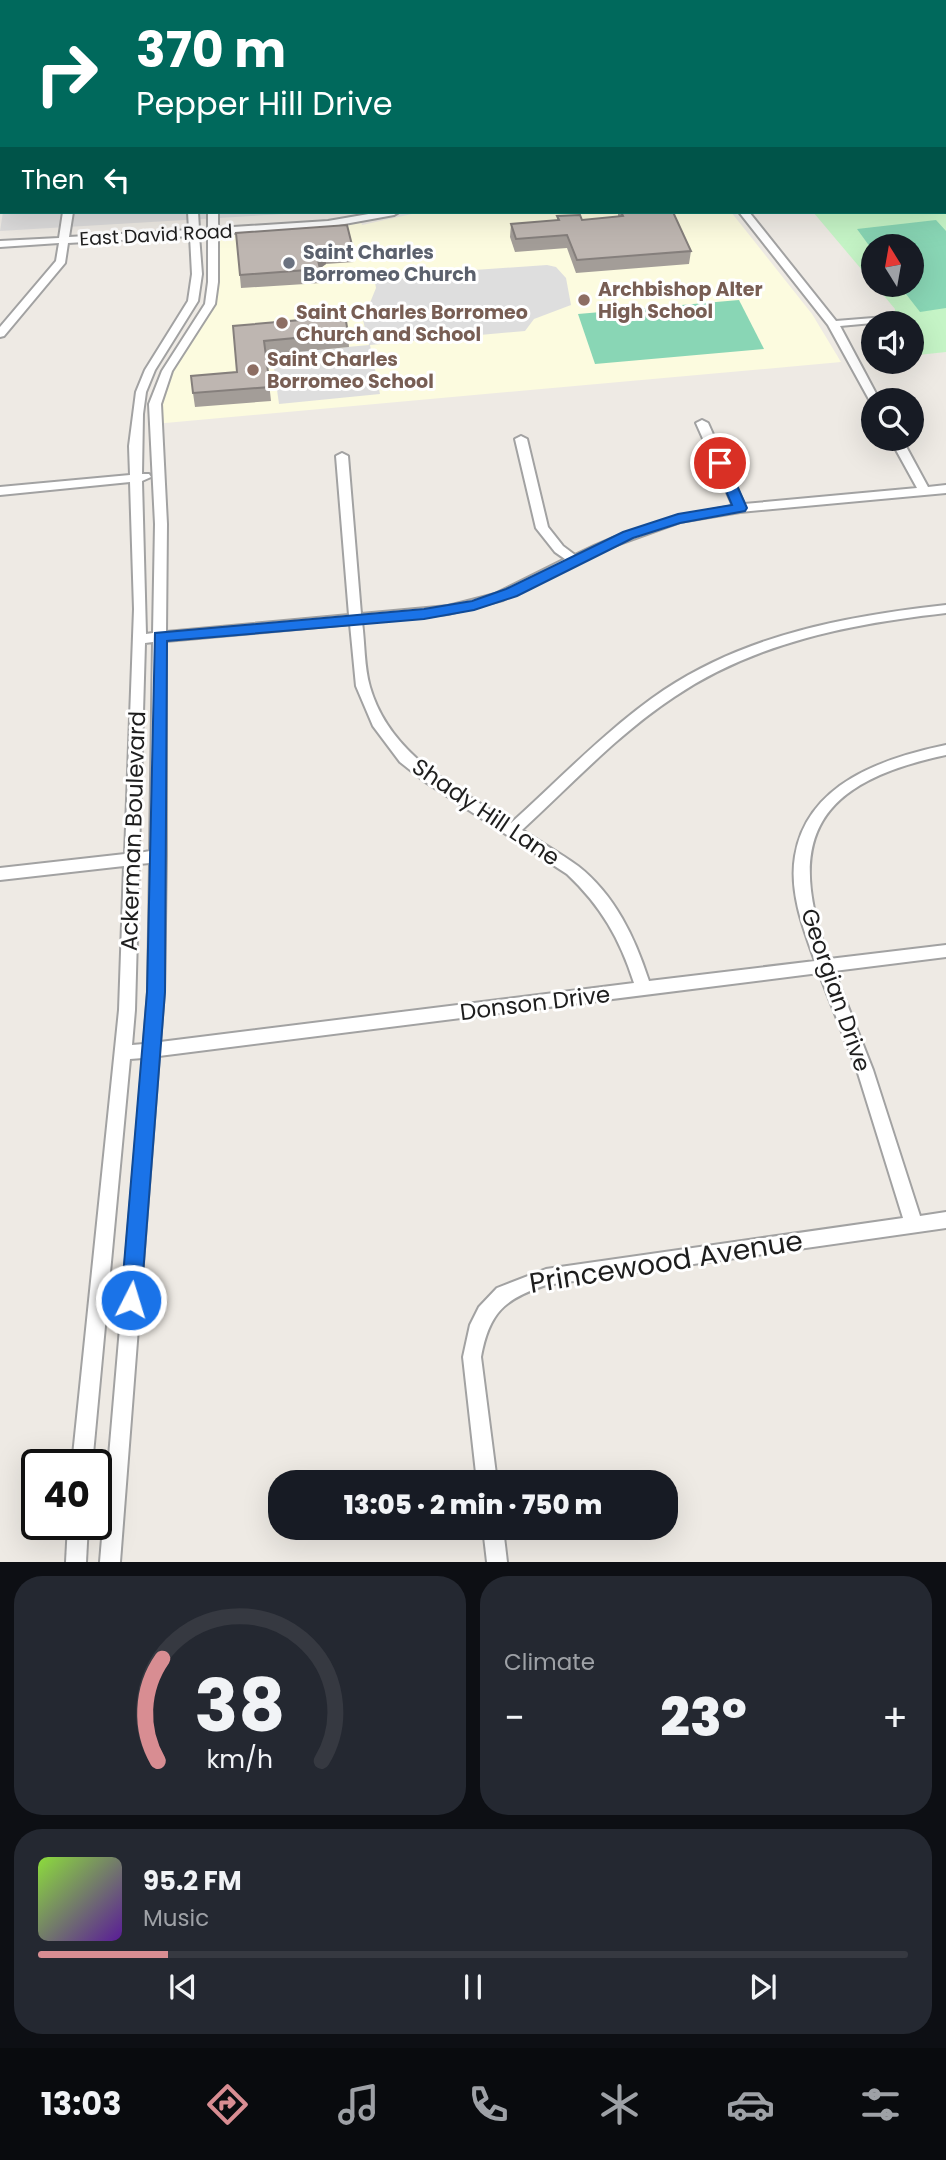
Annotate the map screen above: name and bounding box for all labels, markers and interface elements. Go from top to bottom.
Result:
text: 370 m [136,16,286,84]
icon: right [21,28,112,119]
text: Pepper Hill Drive [136,81,392,126]
icon: left [98,161,136,199]
text: Then [21,162,84,198]
street label: East David Road [79,218,233,252]
north arrow [861,234,924,298]
map controls [861,234,924,451]
place label: Saint Charles Borromeo Church [303,239,476,288]
marker: Saint Charles Borromeo Church [281,255,297,271]
place label: Archbishop Alter High School [598,276,763,325]
marker: Archbishop Alter High School [576,292,592,308]
place label: Saint Charles Borromeo Church and School [296,299,528,348]
button: sound [861,311,924,374]
marker: Saint Charles Borromeo Church and School [274,315,290,331]
place label: Saint Charles Borromeo School [267,346,434,395]
marker: Saint Charles Borromeo School [245,362,261,378]
button: search [861,388,924,451]
pin [690,433,750,493]
icon: arrive [701,444,739,482]
street label: Ackerman Boulevard [113,710,153,952]
street label: Shady Hill Lane [406,751,566,873]
street label: Georgian Drive [793,904,879,1076]
street label: Donson Drive [458,978,612,1028]
street label: Princewood Avenue [527,1221,805,1303]
position arrow [94,1263,168,1337]
speed limit sign: 40 [21,1449,112,1540]
text: 13:05 · 2 min · 750 m [344,1487,602,1523]
text: Climate [504,1646,595,1678]
text: 38 [194,1656,286,1757]
text: 23° [660,1681,747,1754]
text: − [504,1691,525,1744]
text: + [882,1691,908,1744]
text: km/h [207,1742,273,1777]
text: 95.2 FM [143,1863,242,1899]
text: Music [143,1902,209,1934]
icon: previous [164,1968,202,2006]
icon: pause [454,1968,492,2006]
icon: next [744,1968,782,2006]
icon: directions [203,2080,252,2129]
icon: music [334,2080,383,2129]
icon: phone [464,2080,513,2129]
icon: climate [595,2080,644,2129]
icon: car [726,2080,775,2129]
icon: filters [856,2080,905,2129]
text: 13:03 [41,2081,122,2126]

